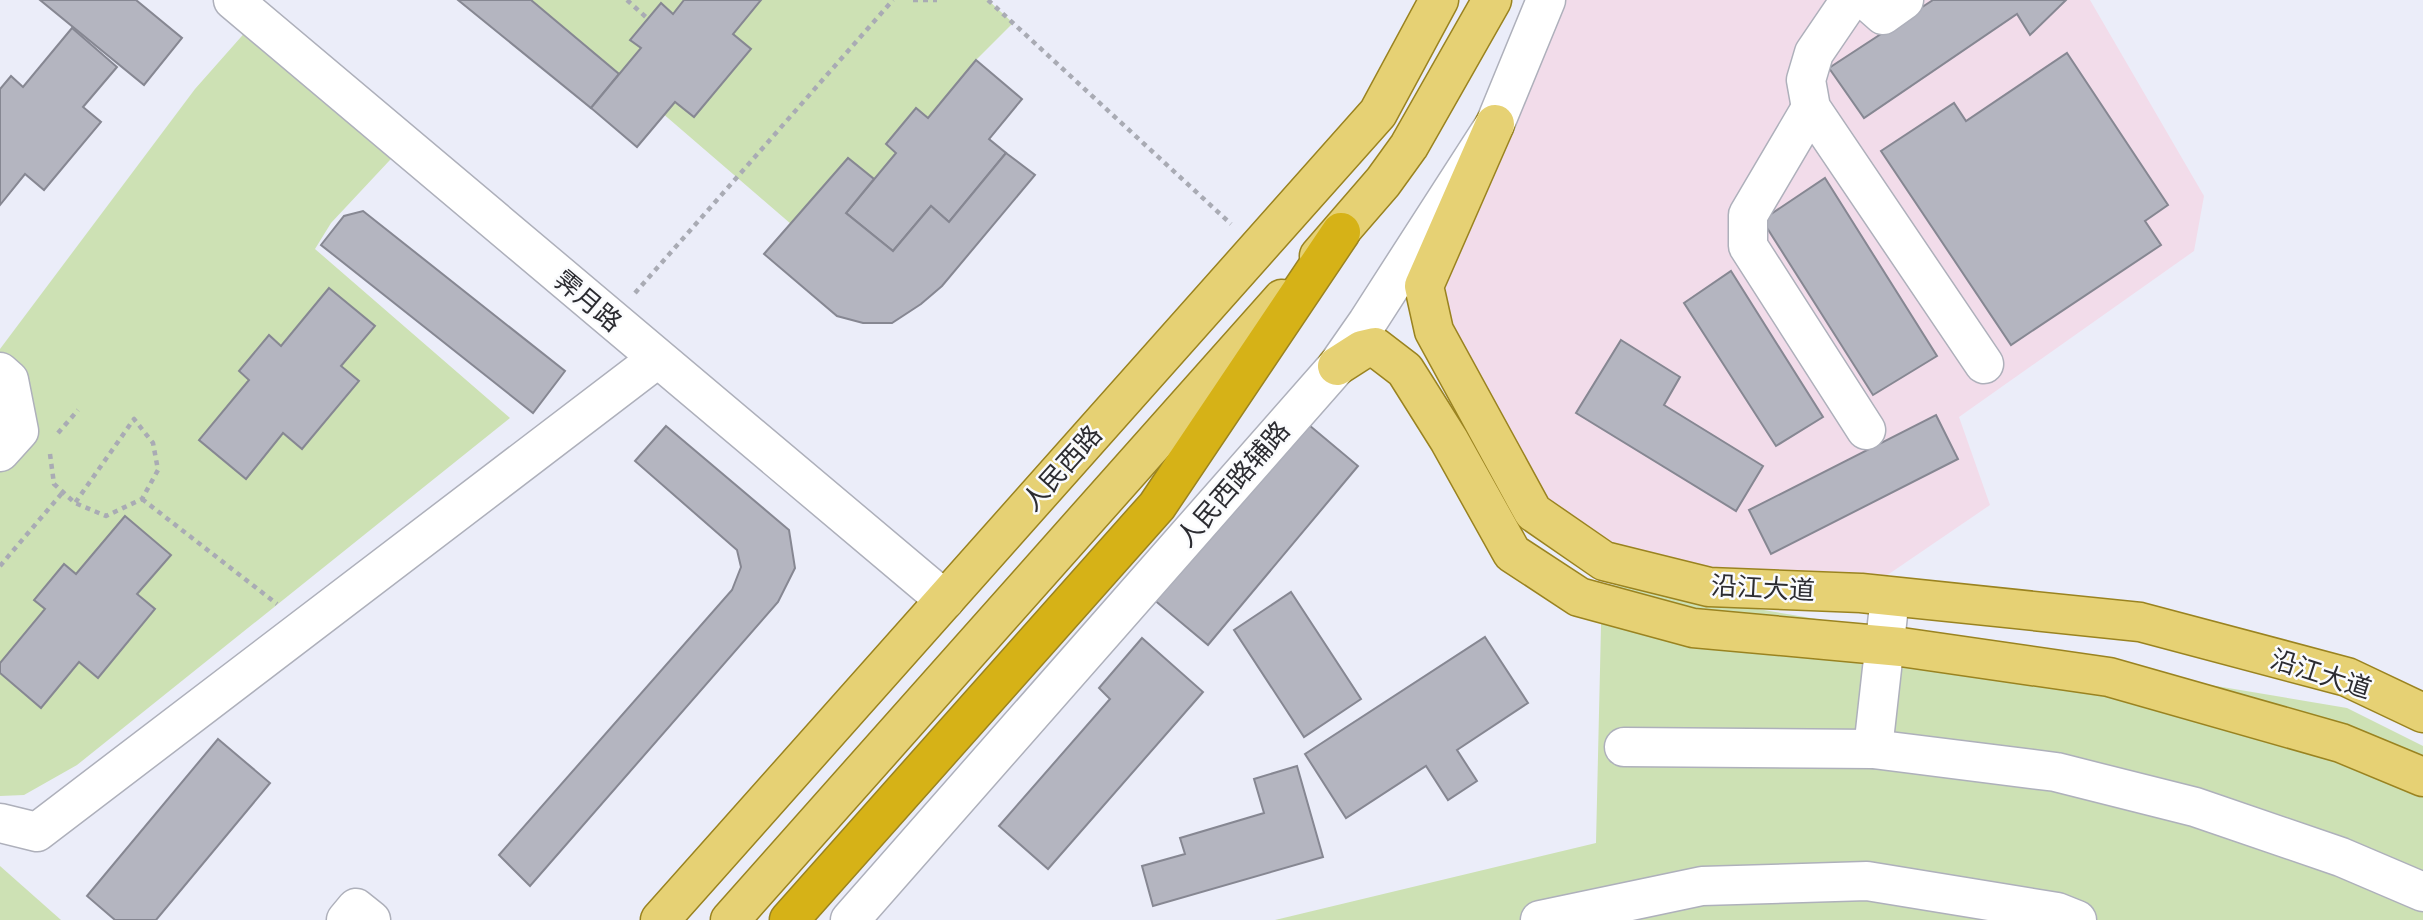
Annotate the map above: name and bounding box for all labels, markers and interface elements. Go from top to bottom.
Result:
street label: 霁月路 [548,264,628,338]
street label: 人民西路辅路 [1170,415,1296,553]
street label: 人民西路 [1015,419,1109,517]
street label: 沿江大道 [1710,569,1816,607]
street label: 沿江大道 [2267,643,2375,705]

